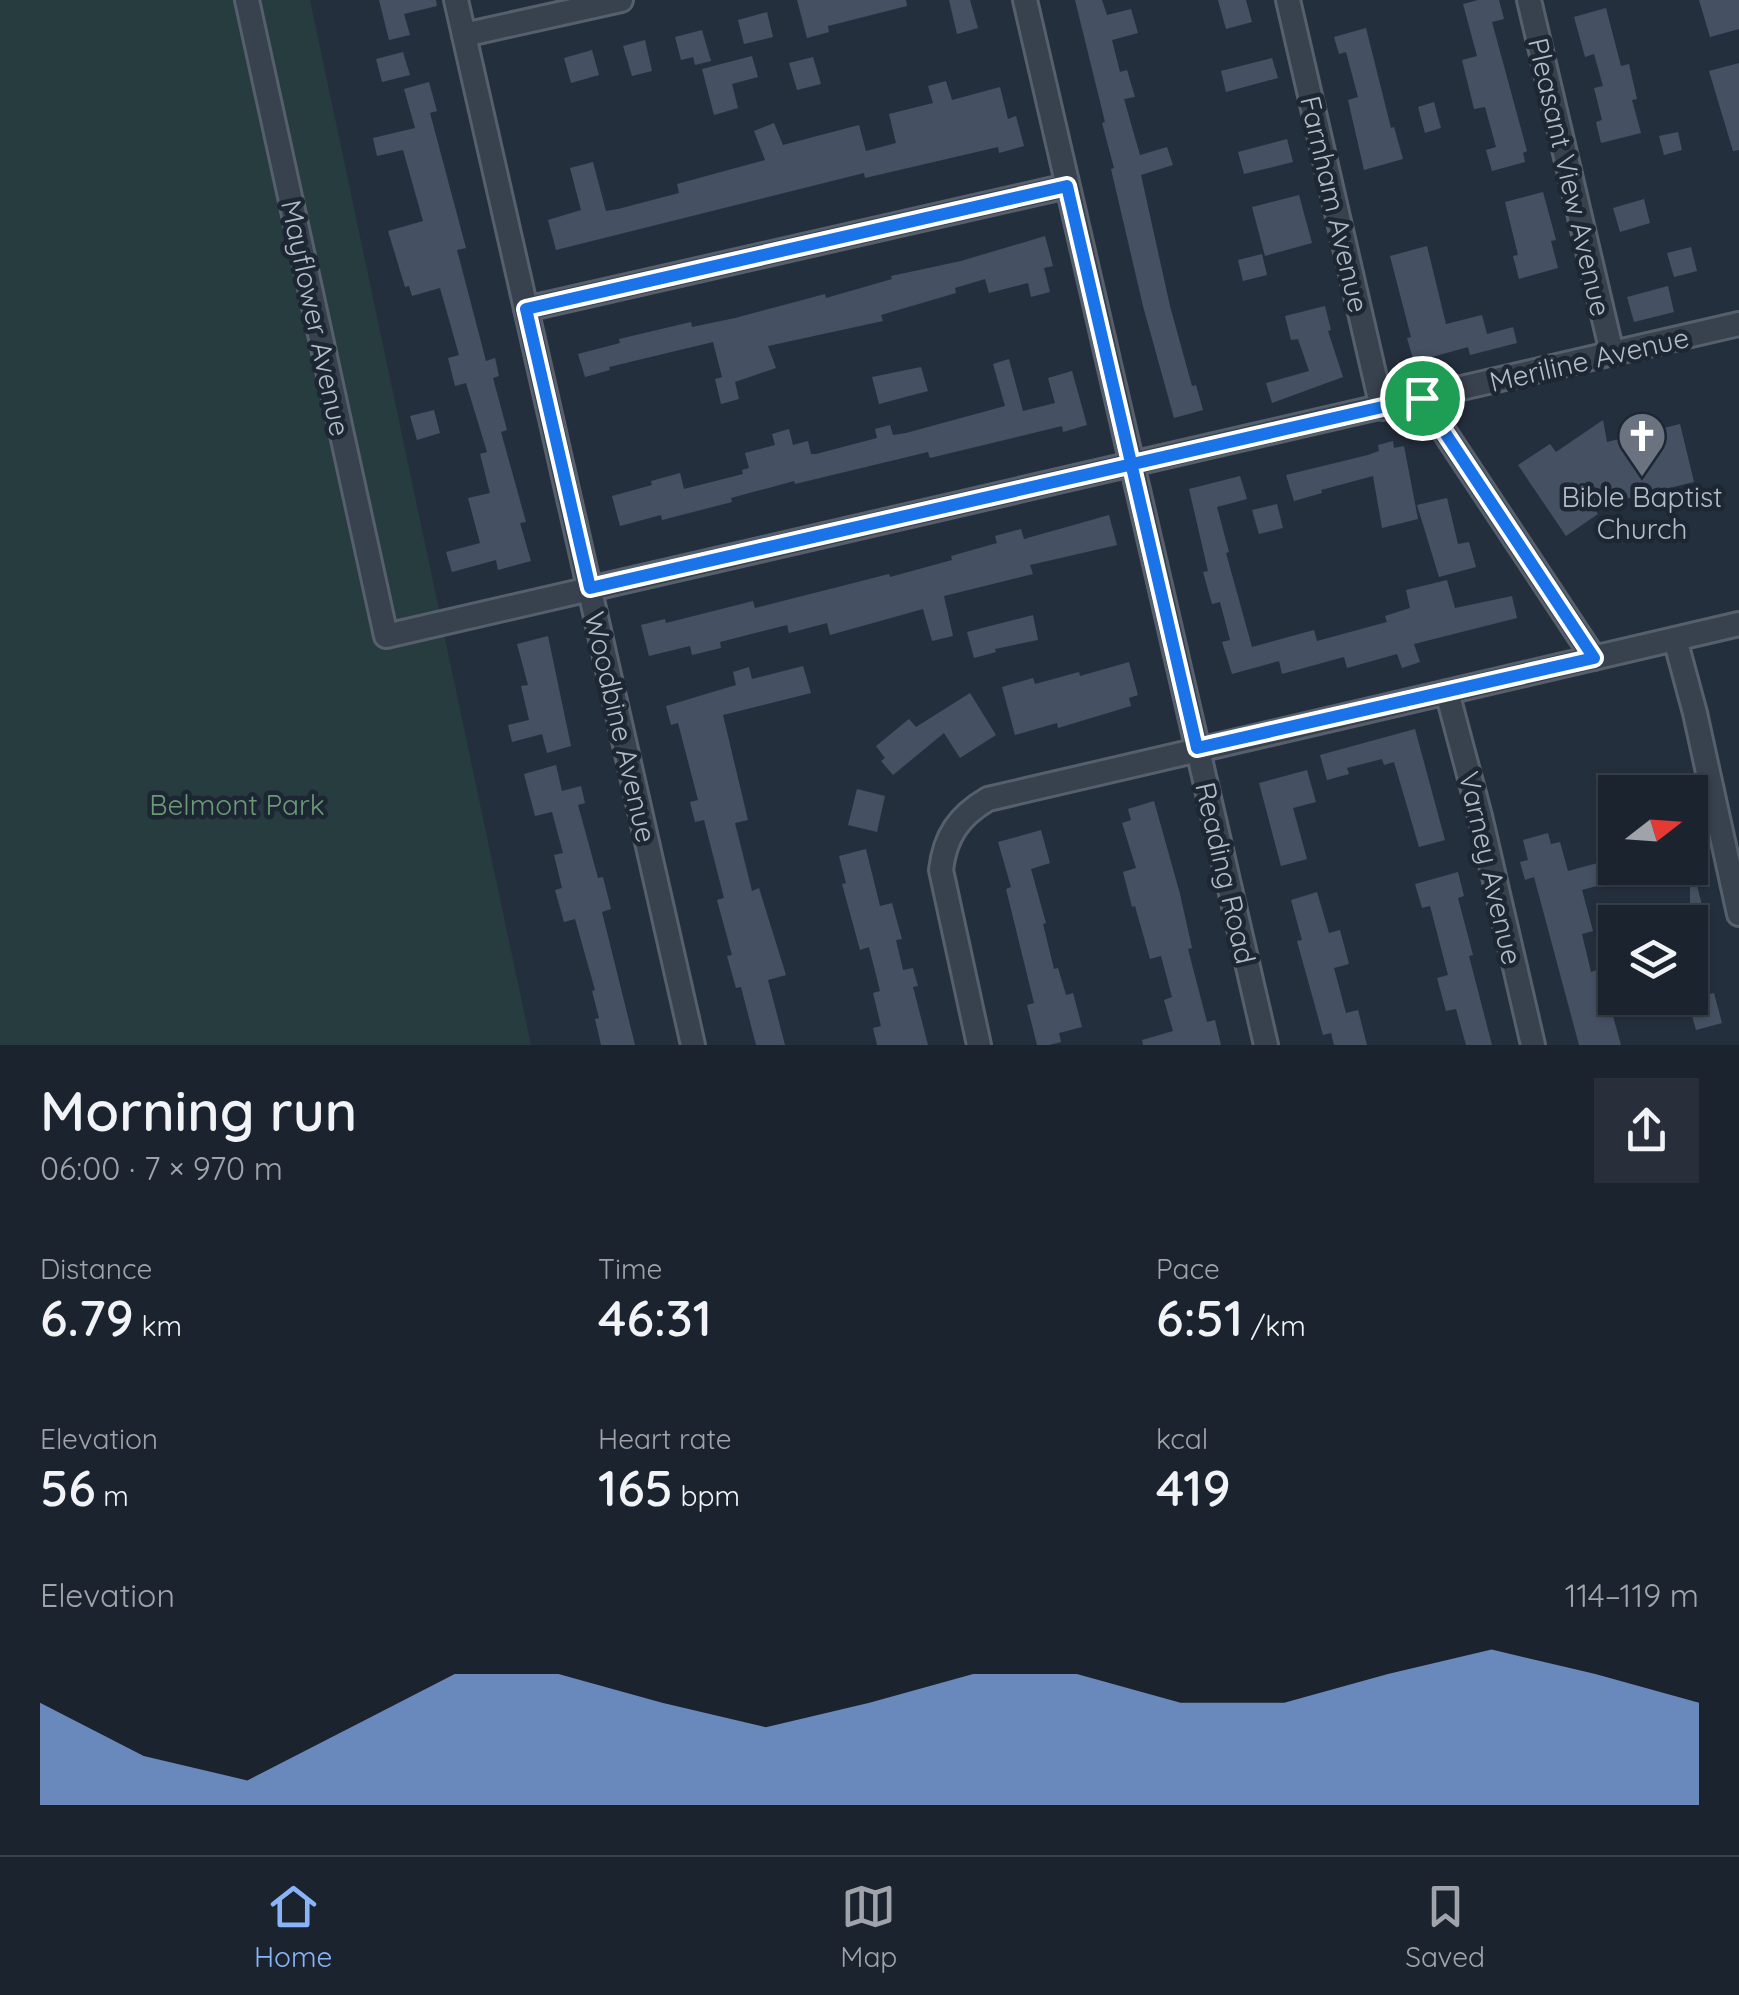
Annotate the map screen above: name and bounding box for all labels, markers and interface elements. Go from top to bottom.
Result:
street label: Pleasant View Avenue [1521,35,1619,319]
street label: Farnham Avenue [1293,92,1377,316]
street label: Mayflower Avenue [274,197,358,439]
street label: Meriline Avenue [1486,319,1692,399]
pin [1380,356,1465,441]
icon: arrive [1395,371,1450,426]
church icon: Bible Baptist Church [1616,410,1668,478]
place label: Bible Baptist Church [1561,479,1723,546]
street label: Woodbine Avenue [577,608,665,846]
street label: Varney Avenue [1452,768,1530,968]
north arrow [1598,775,1708,885]
map controls [1598,775,1708,1015]
street label: Reading Road [1188,779,1264,967]
park label: Belmont Park [149,787,325,822]
button: layers [1598,905,1708,1015]
text: Morning run [40,1076,357,1145]
button: share [1594,1078,1699,1183]
text: 06:00 · 7 × 970 m [40,1148,283,1188]
text: Distance [40,1251,152,1286]
text: Time [598,1251,662,1286]
text: Pace [1156,1251,1220,1286]
text: 6.79 [40,1286,134,1349]
text: 46:31 [598,1286,712,1349]
text: 6:51 [1156,1286,1243,1349]
text: km [134,1308,182,1343]
text: /km [1243,1308,1306,1343]
text: Elevation [40,1421,158,1456]
text: Heart rate [598,1421,732,1456]
text: kcal [1156,1421,1208,1456]
text: 56 [40,1456,96,1519]
text: 165 [598,1456,673,1519]
text: 419 [1156,1456,1231,1519]
text: m [96,1478,129,1513]
text: bpm [673,1478,740,1513]
text: Elevation [40,1575,175,1615]
text: 114–119 m [1565,1575,1699,1615]
tab: Home [254,1879,332,1974]
tab: Map [840,1879,897,1974]
tab: Saved [1405,1879,1485,1974]

